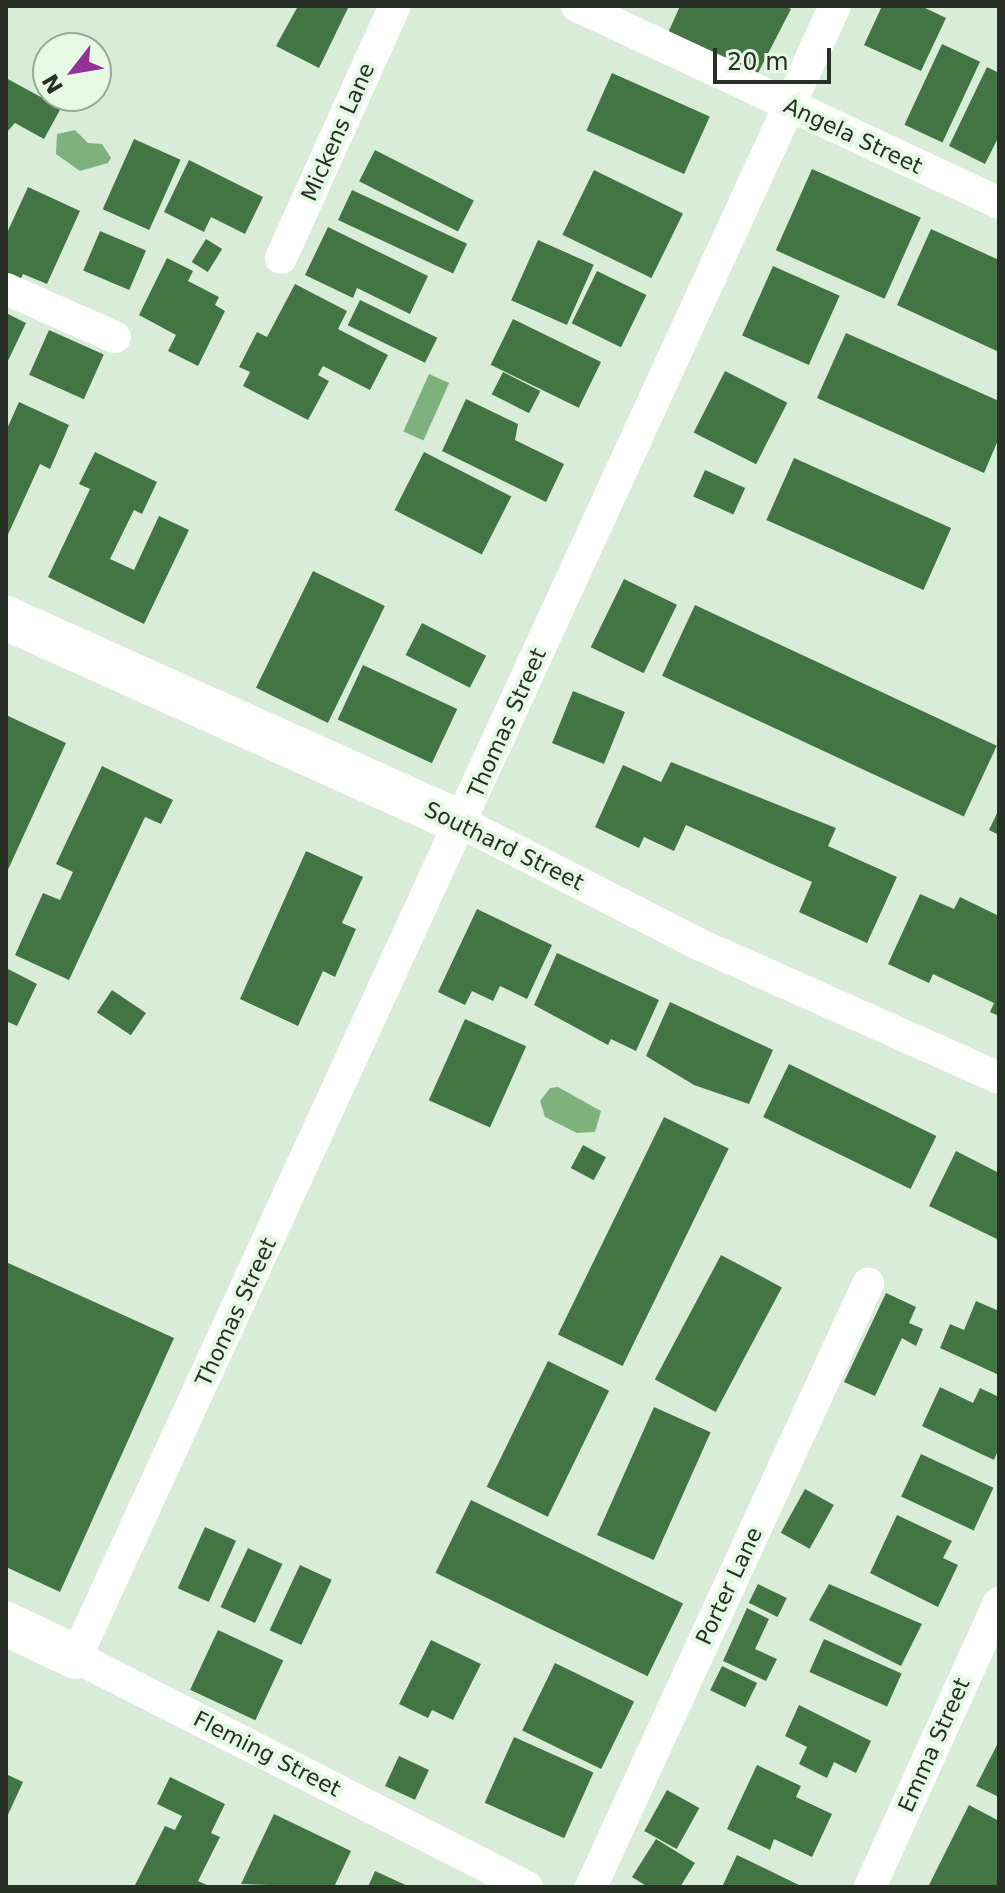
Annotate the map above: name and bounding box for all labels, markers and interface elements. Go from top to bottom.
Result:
north arrow [32,32,112,112]
scale bar [717,32,835,82]
text: 20 m [727,48,789,76]
street label: Mickens Lane [296,59,380,205]
text: N [37,69,68,98]
street label: Angela Street [779,92,927,180]
street label: Thomas Street [462,644,552,802]
street label: Southard Street [420,796,588,896]
street label: Thomas Street [190,1233,282,1391]
street label: Porter Lane [690,1523,768,1649]
street label: Emma Street [893,1674,975,1816]
street label: Fleming Street [189,1706,345,1802]

